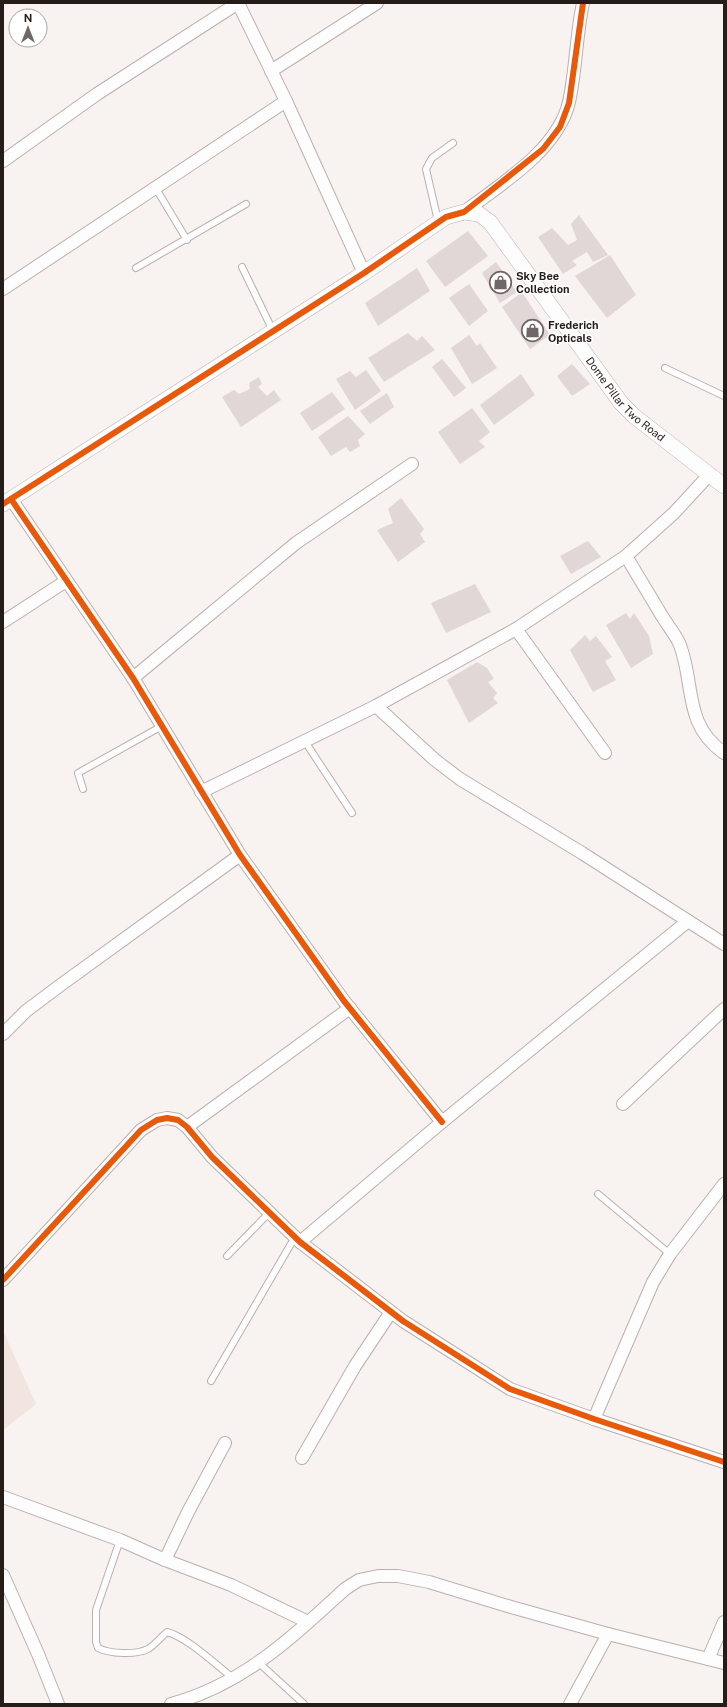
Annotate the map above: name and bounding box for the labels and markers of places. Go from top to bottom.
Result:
shop icon: Sky Bee Collection [488,269,514,295]
place label: Sky Bee Collection [516,270,570,295]
shop icon: Frederich Opticals [520,318,546,344]
place label: Frederich Opticals [548,319,599,344]

